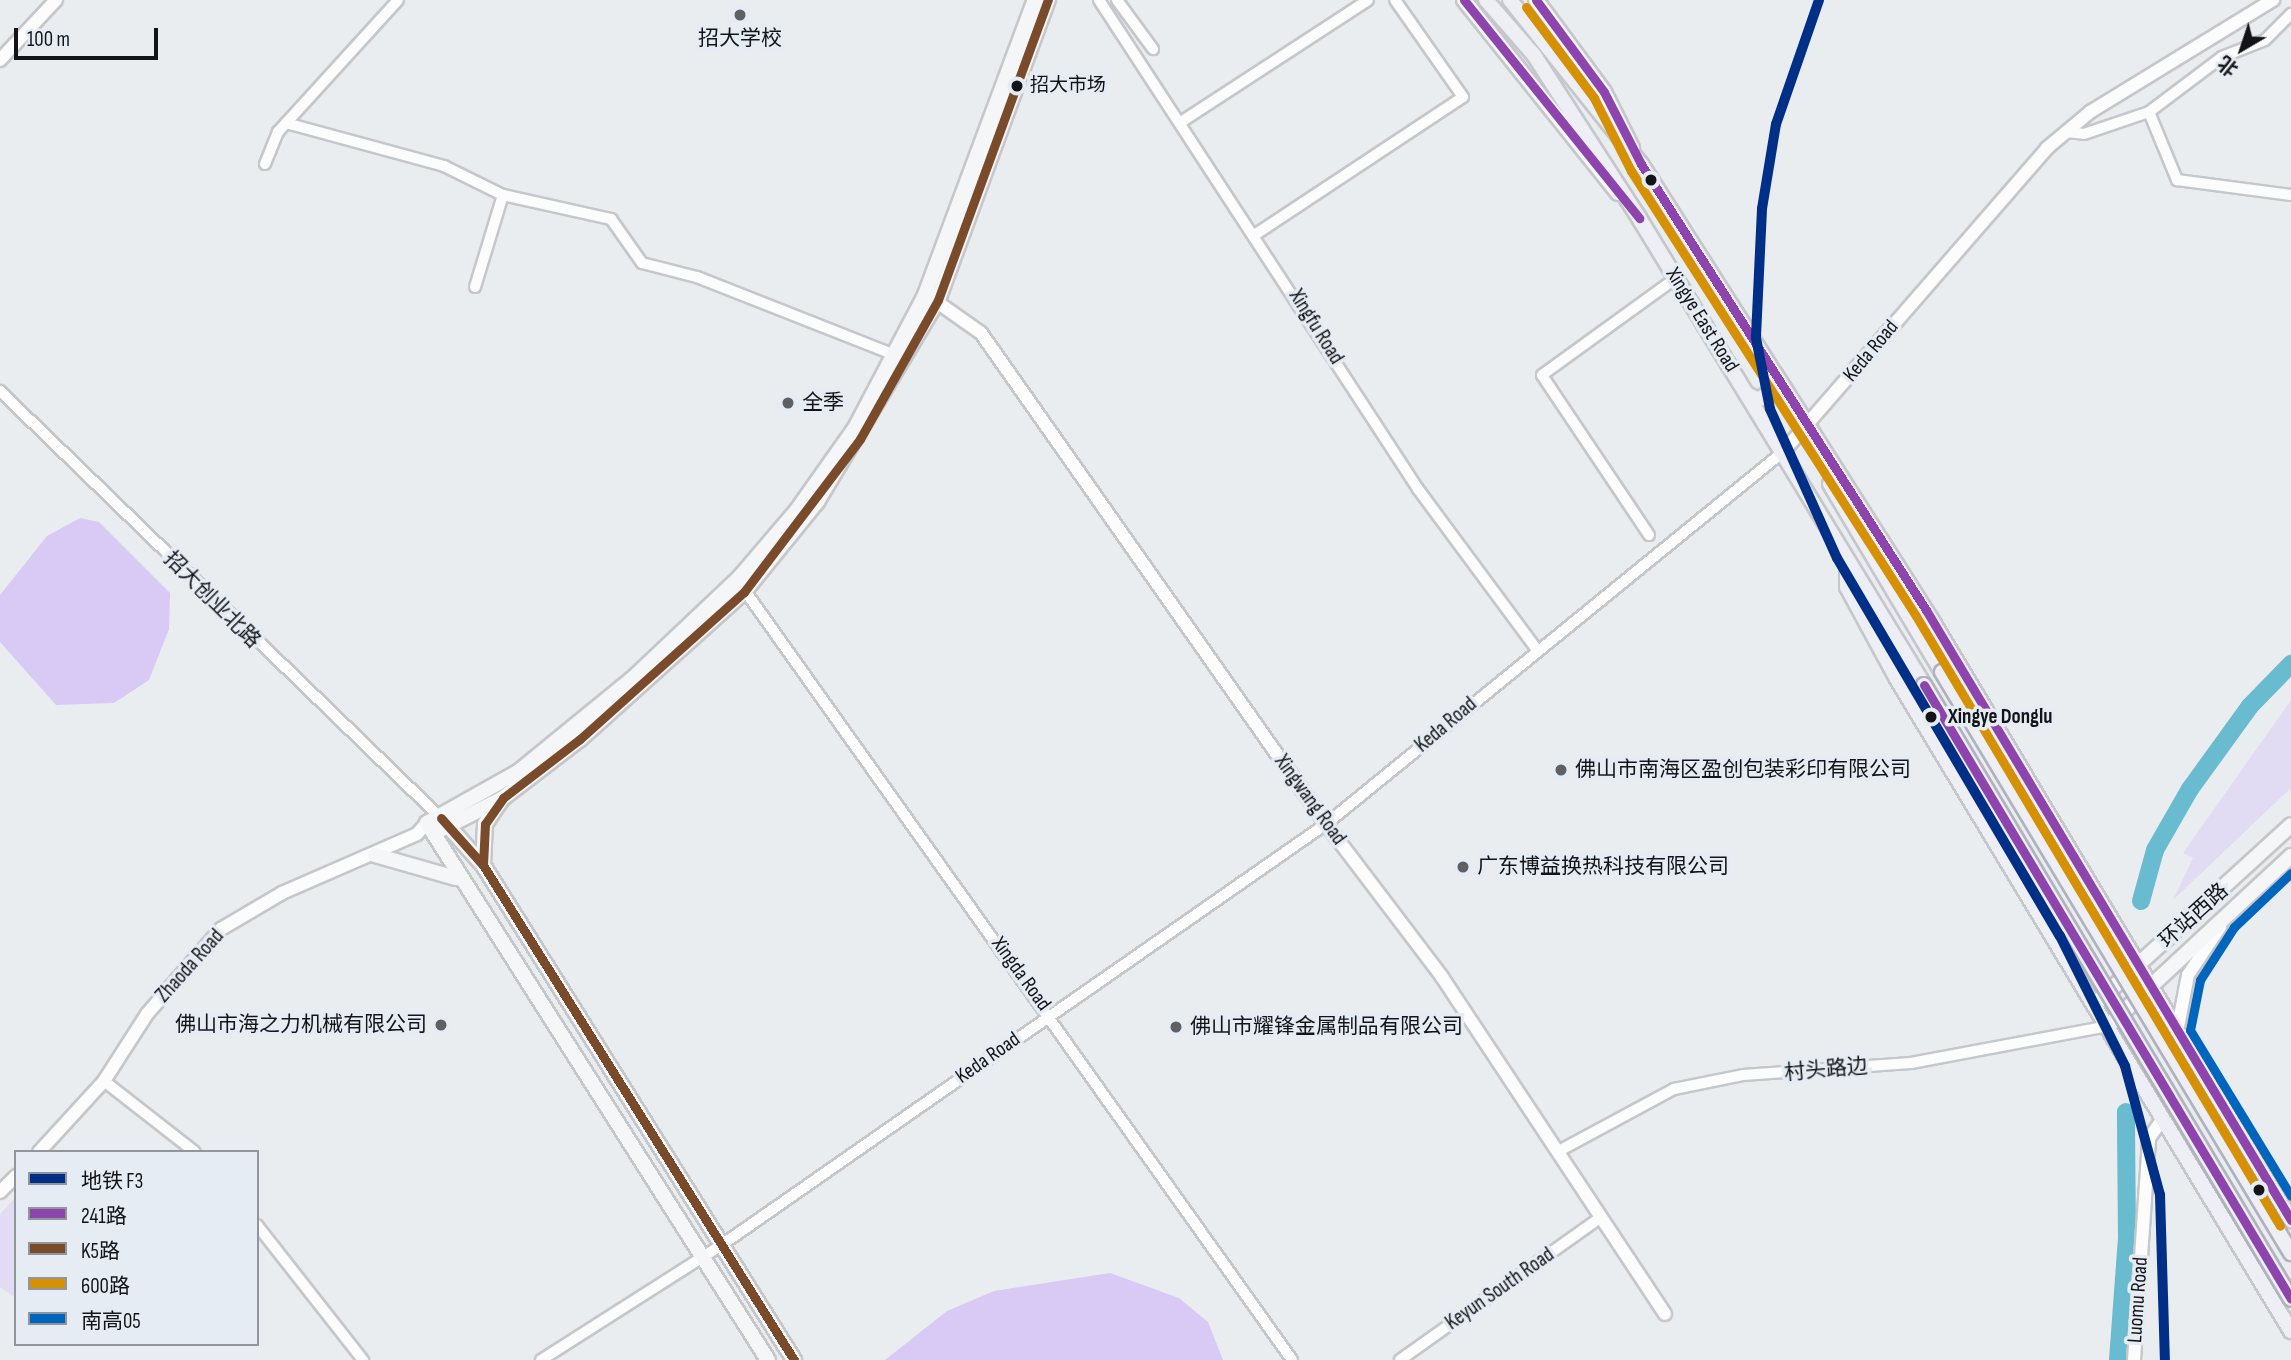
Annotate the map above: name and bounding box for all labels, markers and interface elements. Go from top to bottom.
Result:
marker: 招大学校 [732,7,748,23]
scale bar [18,14,161,58]
north arrow [2207,14,2277,84]
place label: 招大学校 [698,26,782,52]
text: 100 m [27,27,70,52]
text: 北 [2214,51,2243,81]
place label: 招大市场 [1030,75,1106,97]
marker: 招大市场 [1010,79,1024,93]
unlabelled marker [1644,173,1658,187]
street label: Xingye East Road [1660,263,1744,377]
street label: Xingfu Road [1283,285,1349,369]
street label: Keda Road [1838,315,1904,387]
place label: 全季 [802,390,844,416]
marker: 全季 [780,395,796,411]
street label: 招大创业北路 [159,547,265,653]
street label: Keda Road [1410,692,1482,758]
place label: Xingye Donglu [1948,704,2052,730]
marker: Xingye Donglu [1920,706,1942,728]
street label: Xingwang Road [1269,750,1351,850]
place label: 佛山市南海区盈创包装彩印有限公司 [1575,757,1911,783]
marker: 佛山市南海区盈创包装彩印有限公司 [1553,762,1569,778]
place label: 广东博益换热科技有限公司 [1477,854,1729,880]
marker: 广东博益换热科技有限公司 [1455,859,1471,875]
street label: 环站西路 [2154,879,2234,953]
street label: Zhaoda Road [151,924,229,1008]
street label: Xingda Road [986,932,1056,1016]
place label: 佛山市海之力机械有限公司 [175,1012,427,1038]
place label: 佛山市耀锋金属制品有限公司 [1190,1014,1463,1040]
marker: 佛山市海之力机械有限公司 [433,1017,449,1033]
marker: 佛山市耀锋金属制品有限公司 [1168,1019,1184,1035]
street label: Keda Road [951,1027,1025,1089]
street label: 村头路边 [1783,1054,1869,1086]
legend [14,1150,259,1346]
text: 地铁 F3 [81,1169,143,1194]
unlabelled marker [2252,1183,2266,1197]
text: 241路 [81,1204,127,1229]
text: K5路 [81,1239,120,1264]
street label: Keyun South Road [1441,1242,1559,1336]
street label: Luomu Road [2122,1256,2154,1344]
text: 600路 [81,1274,130,1299]
text: 南高05 [81,1309,141,1334]

